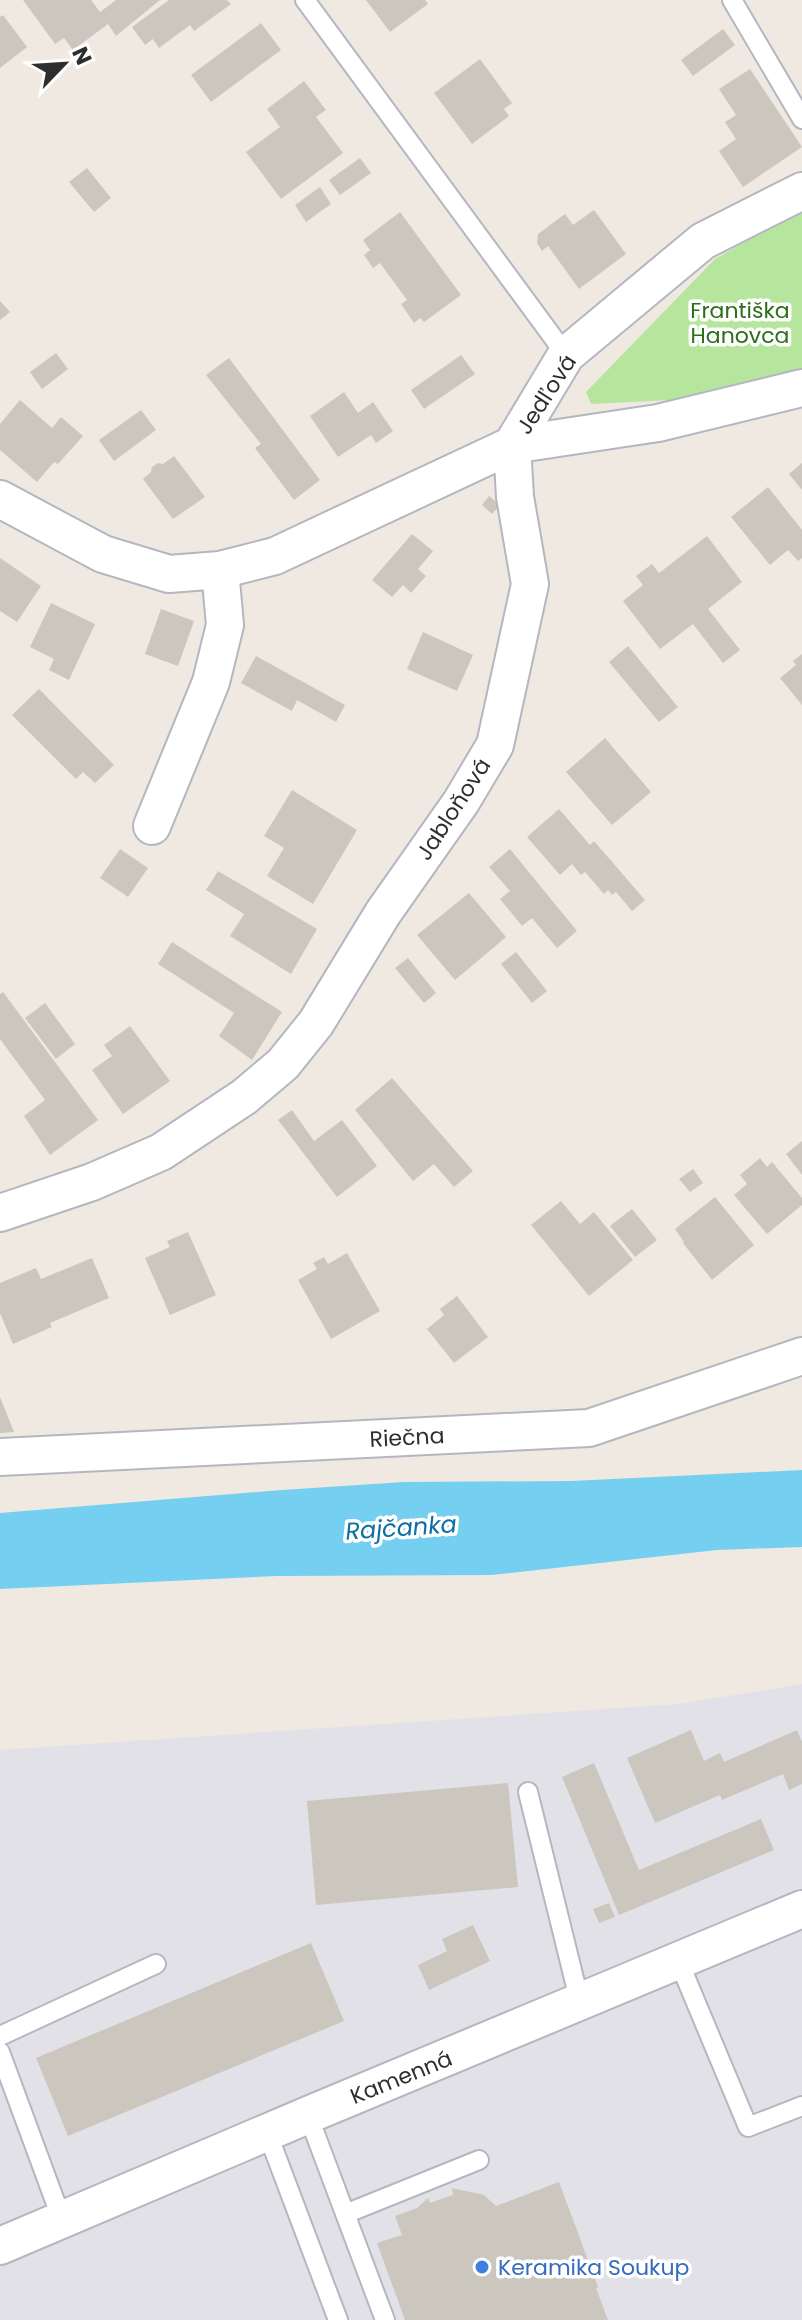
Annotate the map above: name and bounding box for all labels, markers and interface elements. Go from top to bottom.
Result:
north arrow [24,24,104,104]
text: N [64,42,99,70]
park label: Františka Hanovca [690,295,790,351]
street label: Jedľová [509,348,584,440]
street label: Jabloňová [409,752,498,866]
street label: Riečna [369,1420,445,1455]
water label: Rajčanka [344,1507,458,1548]
street label: Kamenná [346,2043,457,2112]
place label: Keramika Soukup [498,2252,689,2283]
marker: Keramika Soukup [473,2258,491,2276]

